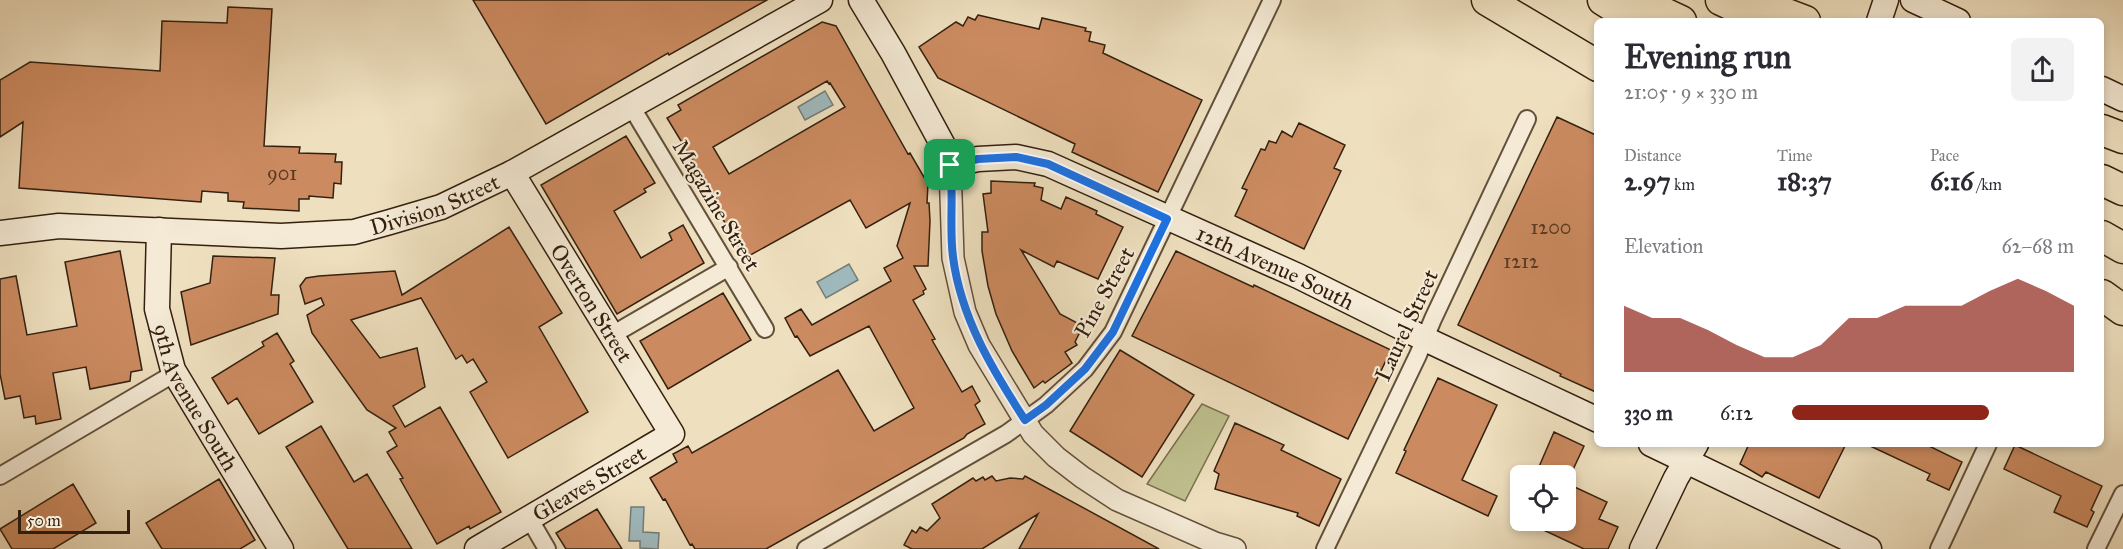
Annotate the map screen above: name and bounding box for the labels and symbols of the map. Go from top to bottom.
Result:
street label: Magazine Street [667,135,766,276]
pin [924,139,975,190]
house number: 901 [267,161,297,185]
street label: Division Street [367,168,504,241]
house number: 1200 [1530,215,1572,239]
street label: 12th Avenue South [1192,219,1359,316]
street label: Overton Street [544,239,639,368]
street label: Pine Street [1069,242,1140,342]
house number: 1212 [1503,249,1539,273]
street label: Laurel Street [1369,265,1444,385]
street label: 9th Avenue South [147,321,244,476]
street label: Gleaves Street [528,439,651,527]
scale bar [18,507,130,534]

